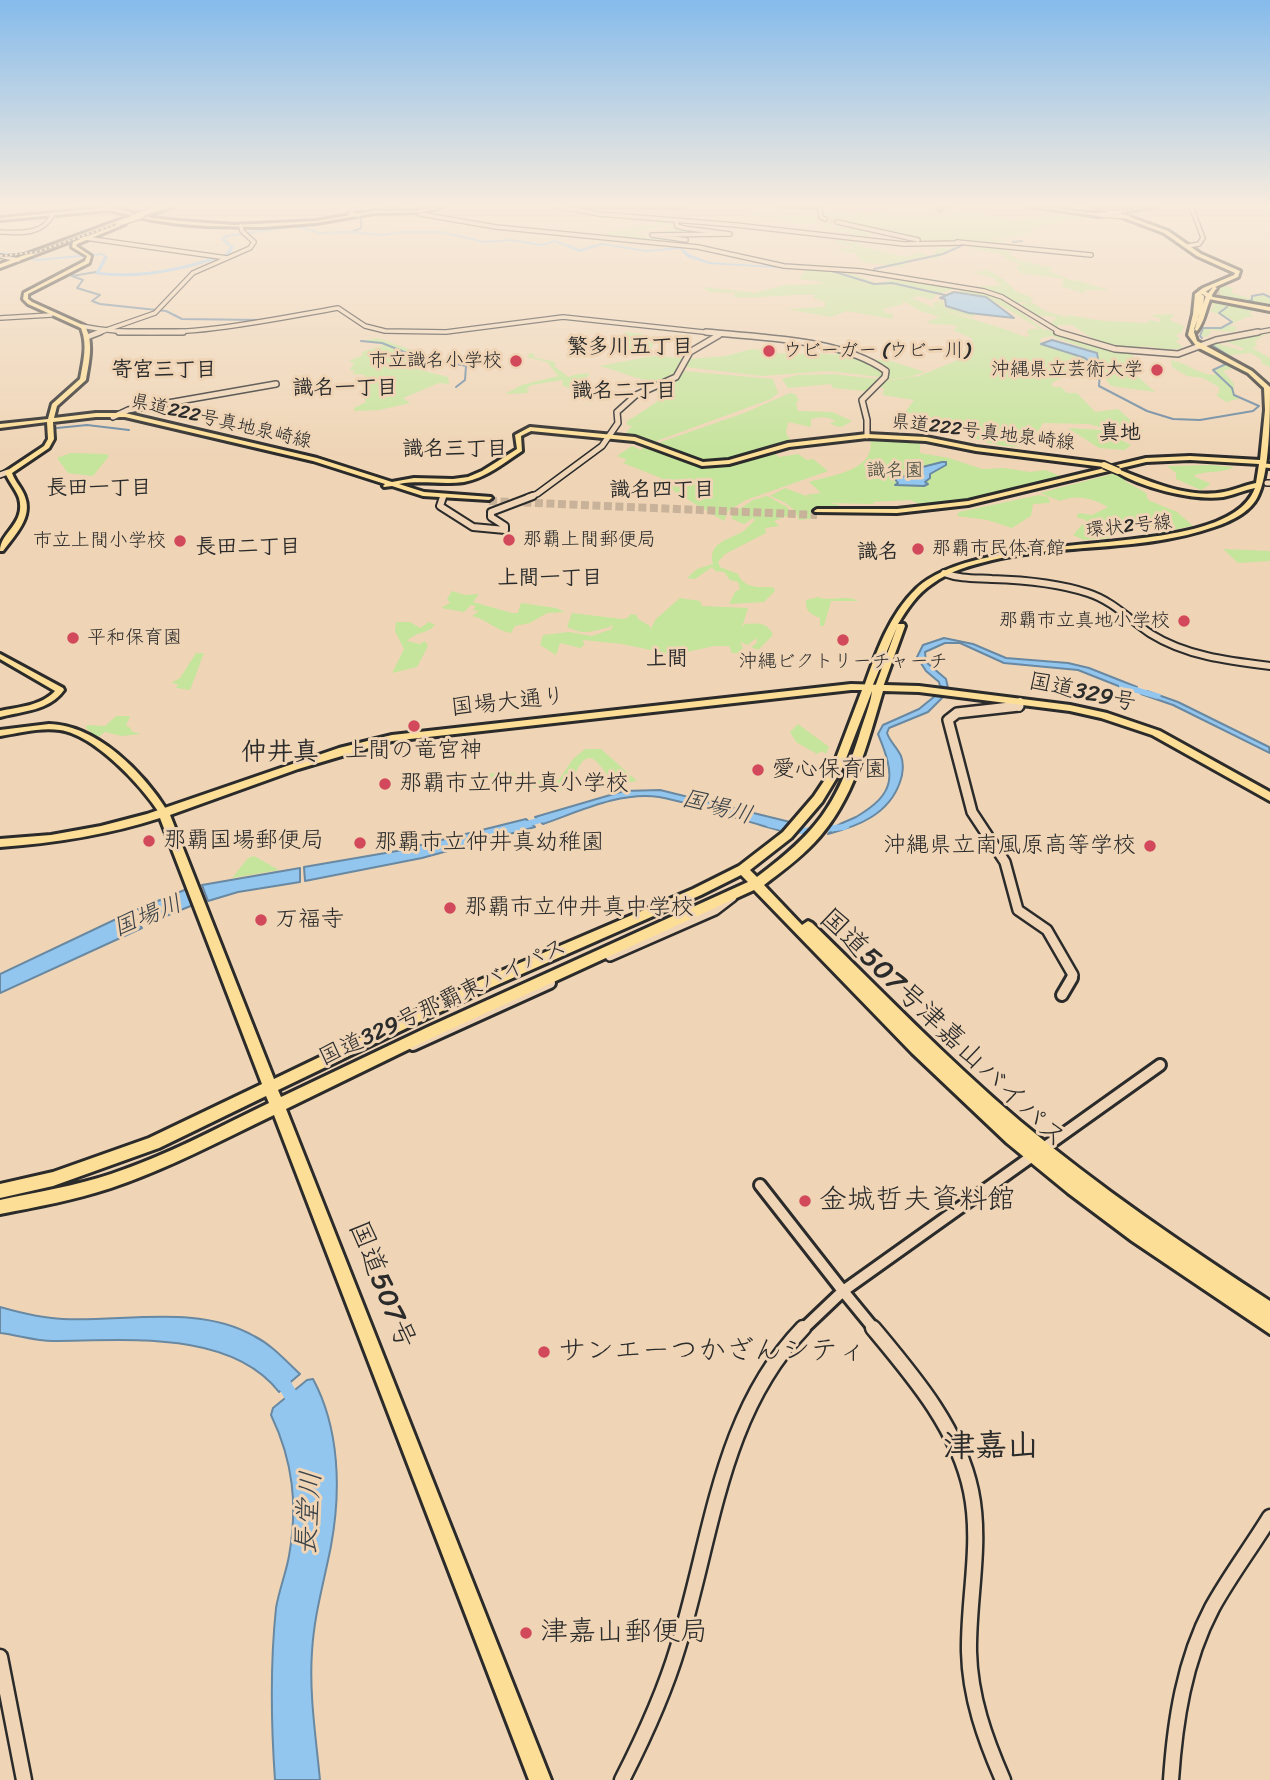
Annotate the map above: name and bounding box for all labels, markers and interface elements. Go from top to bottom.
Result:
district label: 繁多川五丁目 [567,335,693,361]
place label: ウビーガー (ウビー川) [783,340,970,362]
marker: ウビーガー (ウビー川) [761,343,777,359]
place label: 市立識名小学校 [369,350,502,372]
marker: 市立識名小学校 [508,353,524,369]
district label: 寄宮三丁目 [112,358,216,384]
place label: 沖縄県立芸術大学 [991,359,1143,381]
marker: 沖縄県立芸術大学 [1149,362,1165,378]
district label: 識名一丁目 [293,376,397,402]
district label: 識名二丁目 [572,379,676,405]
street label: 県道222号真地泉崎線 [128,390,314,454]
street label: 県道222号真地泉崎線 [890,410,1076,456]
district label: 真地 [1099,421,1141,447]
district label: 識名三丁目 [403,437,507,463]
park label: 識名園 [867,460,923,482]
district label: 長田一丁目 [47,476,151,502]
district label: 識名四丁目 [610,478,714,504]
street label: 環状2号線 [1085,511,1173,543]
place label: 那覇上間郵便局 [523,529,656,551]
place label: 市立上間小学校 [33,530,166,552]
marker: 那覇上間郵便局 [501,532,517,548]
marker: 市立上間小学校 [172,533,188,549]
district label: 長田二丁目 [196,535,300,561]
place label: 那覇市民体育館 [932,538,1065,560]
district label: 識名 [857,540,899,566]
marker: 那覇市民体育館 [910,541,926,557]
district label: 上間一丁目 [498,566,602,592]
place label: 那覇市立真地小学校 [999,610,1170,632]
marker: 那覇市立真地小学校 [1176,613,1192,629]
place label: 平和保育園 [87,627,182,649]
marker: 平和保育園 [65,630,81,646]
marker: 沖縄ビクトリーチャーチ [835,632,851,648]
district label: 上間 [646,647,688,673]
place label: 沖縄ビクトリーチャーチ [739,651,947,673]
street label: 国道329号 [1026,668,1138,718]
street label: 国場大通り [449,683,567,723]
marker: 上間の竜宮神 [406,718,422,734]
district label: 仲井真 [241,737,319,769]
place label: 上間の竜宮神 [345,737,483,765]
place label: 愛心保育園 [772,756,887,784]
marker: 愛心保育園 [750,762,766,778]
place label: 那覇市立仲井真小学校 [399,770,629,798]
marker: 那覇市立仲井真小学校 [377,776,393,792]
water label: 国場川 [678,785,756,831]
place label: 那覇国場郵便局 [163,827,324,855]
place label: 那覇市立仲井真幼稚園 [374,829,604,857]
place label: 沖縄県立南風原高等学校 [883,832,1136,860]
marker: 那覇国場郵便局 [141,833,157,849]
marker: 那覇市立仲井真幼稚園 [352,835,368,851]
marker: 沖縄県立南風原高等学校 [1142,838,1158,854]
water label: 国場川 [109,890,187,944]
place label: 那覇市立仲井真中学校 [464,894,694,922]
marker: 那覇市立仲井真中学校 [442,900,458,916]
street label: 国道507号津嘉山バイパス [811,902,1073,1156]
place label: 万福寺 [275,906,344,934]
marker: 万福寺 [253,912,269,928]
street label: 国道329号那覇東バイパス [315,933,571,1073]
place label: 金城哲夫資料館 [819,1184,1015,1218]
marker: 金城哲夫資料館 [797,1193,813,1209]
street label: 国道507号 [340,1216,422,1354]
place label: サンエーつかざんシティ [558,1335,866,1369]
marker: サンエーつかざんシティ [536,1344,552,1360]
district label: 津嘉山 [943,1429,1039,1467]
water label: 長堂川 [290,1470,330,1556]
place label: 津嘉山郵便局 [540,1616,708,1650]
marker: 津嘉山郵便局 [518,1625,534,1641]

